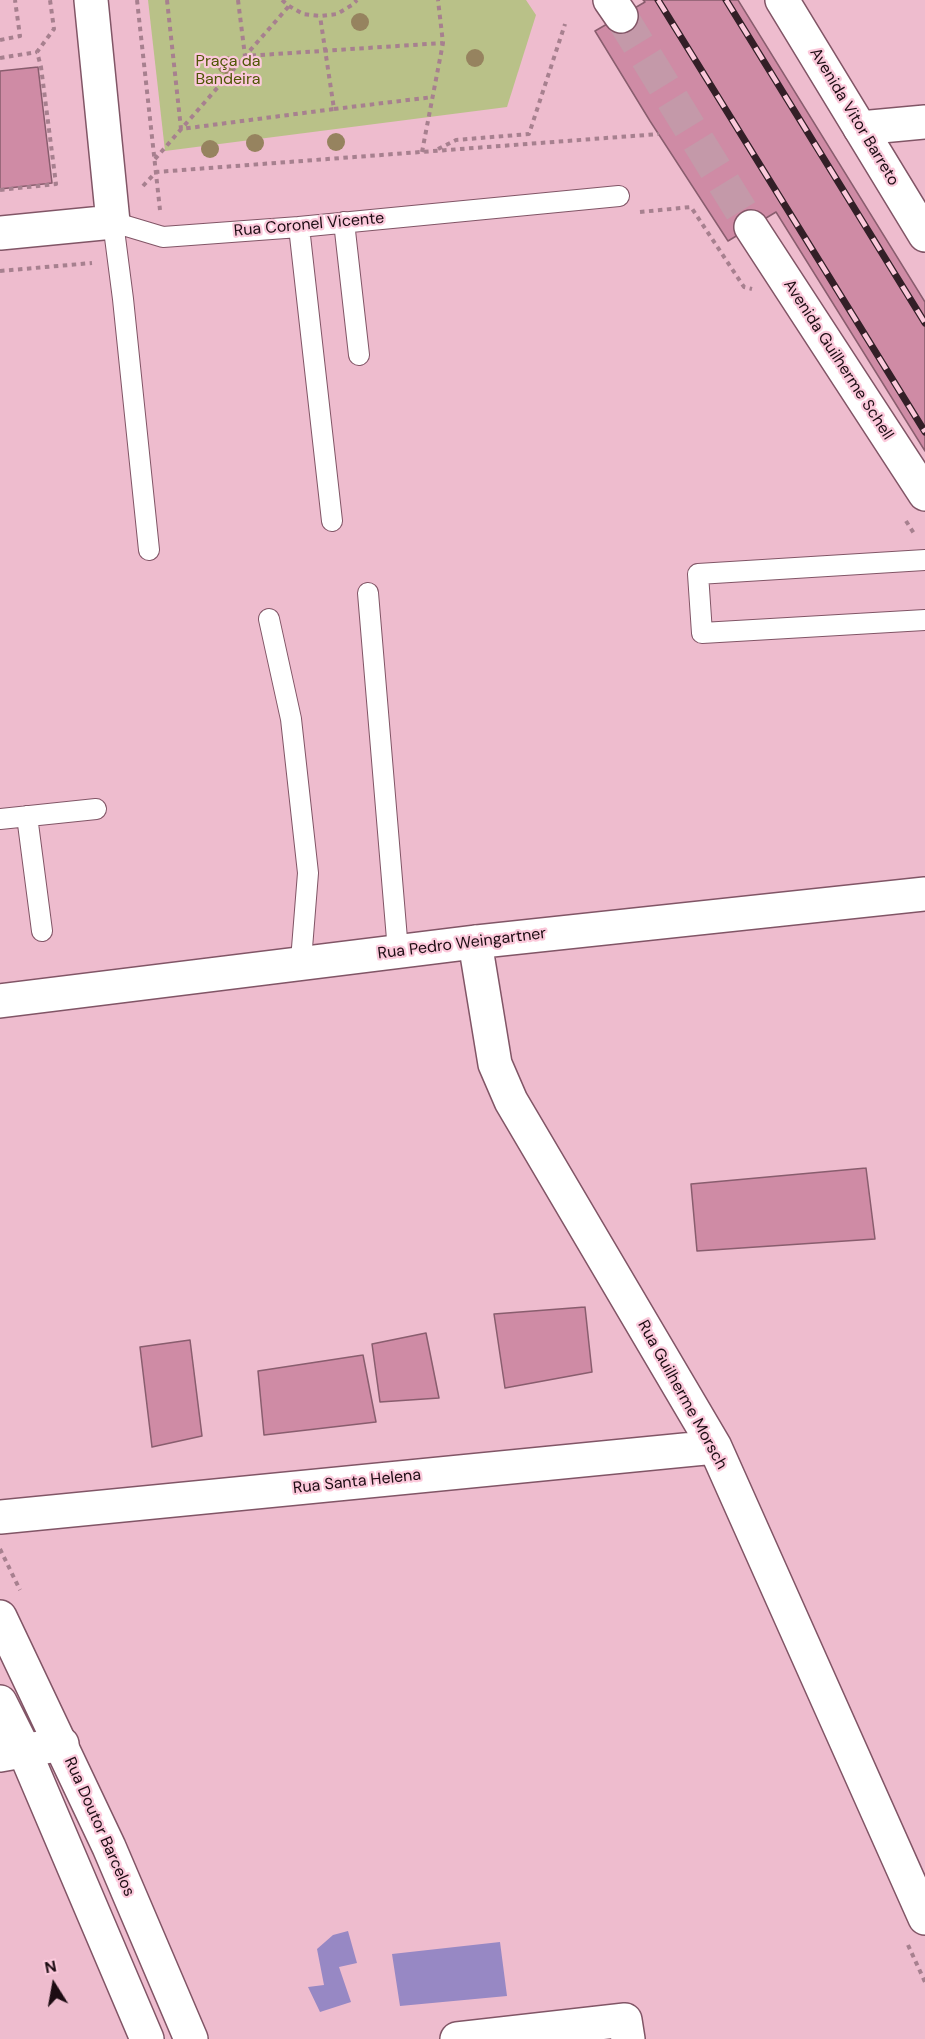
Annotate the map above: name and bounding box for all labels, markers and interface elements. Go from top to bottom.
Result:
street label: Avenida Vitor Barreto [805,45,903,189]
park label: Praça da Bandeira [195,52,261,90]
street label: Rua Coronel Vicente [233,209,385,241]
street label: Avenida Guilherme Schell [779,276,897,444]
street label: Rua Pedro Weingartner [377,924,547,964]
street label: Rua Guilherme Morsch [633,1317,731,1473]
street label: Rua Santa Helena [292,1466,422,1498]
street label: Rua Doutor Barcelos [60,1754,138,1900]
north arrow [24,1955,84,2015]
text: N [43,1955,58,1978]

